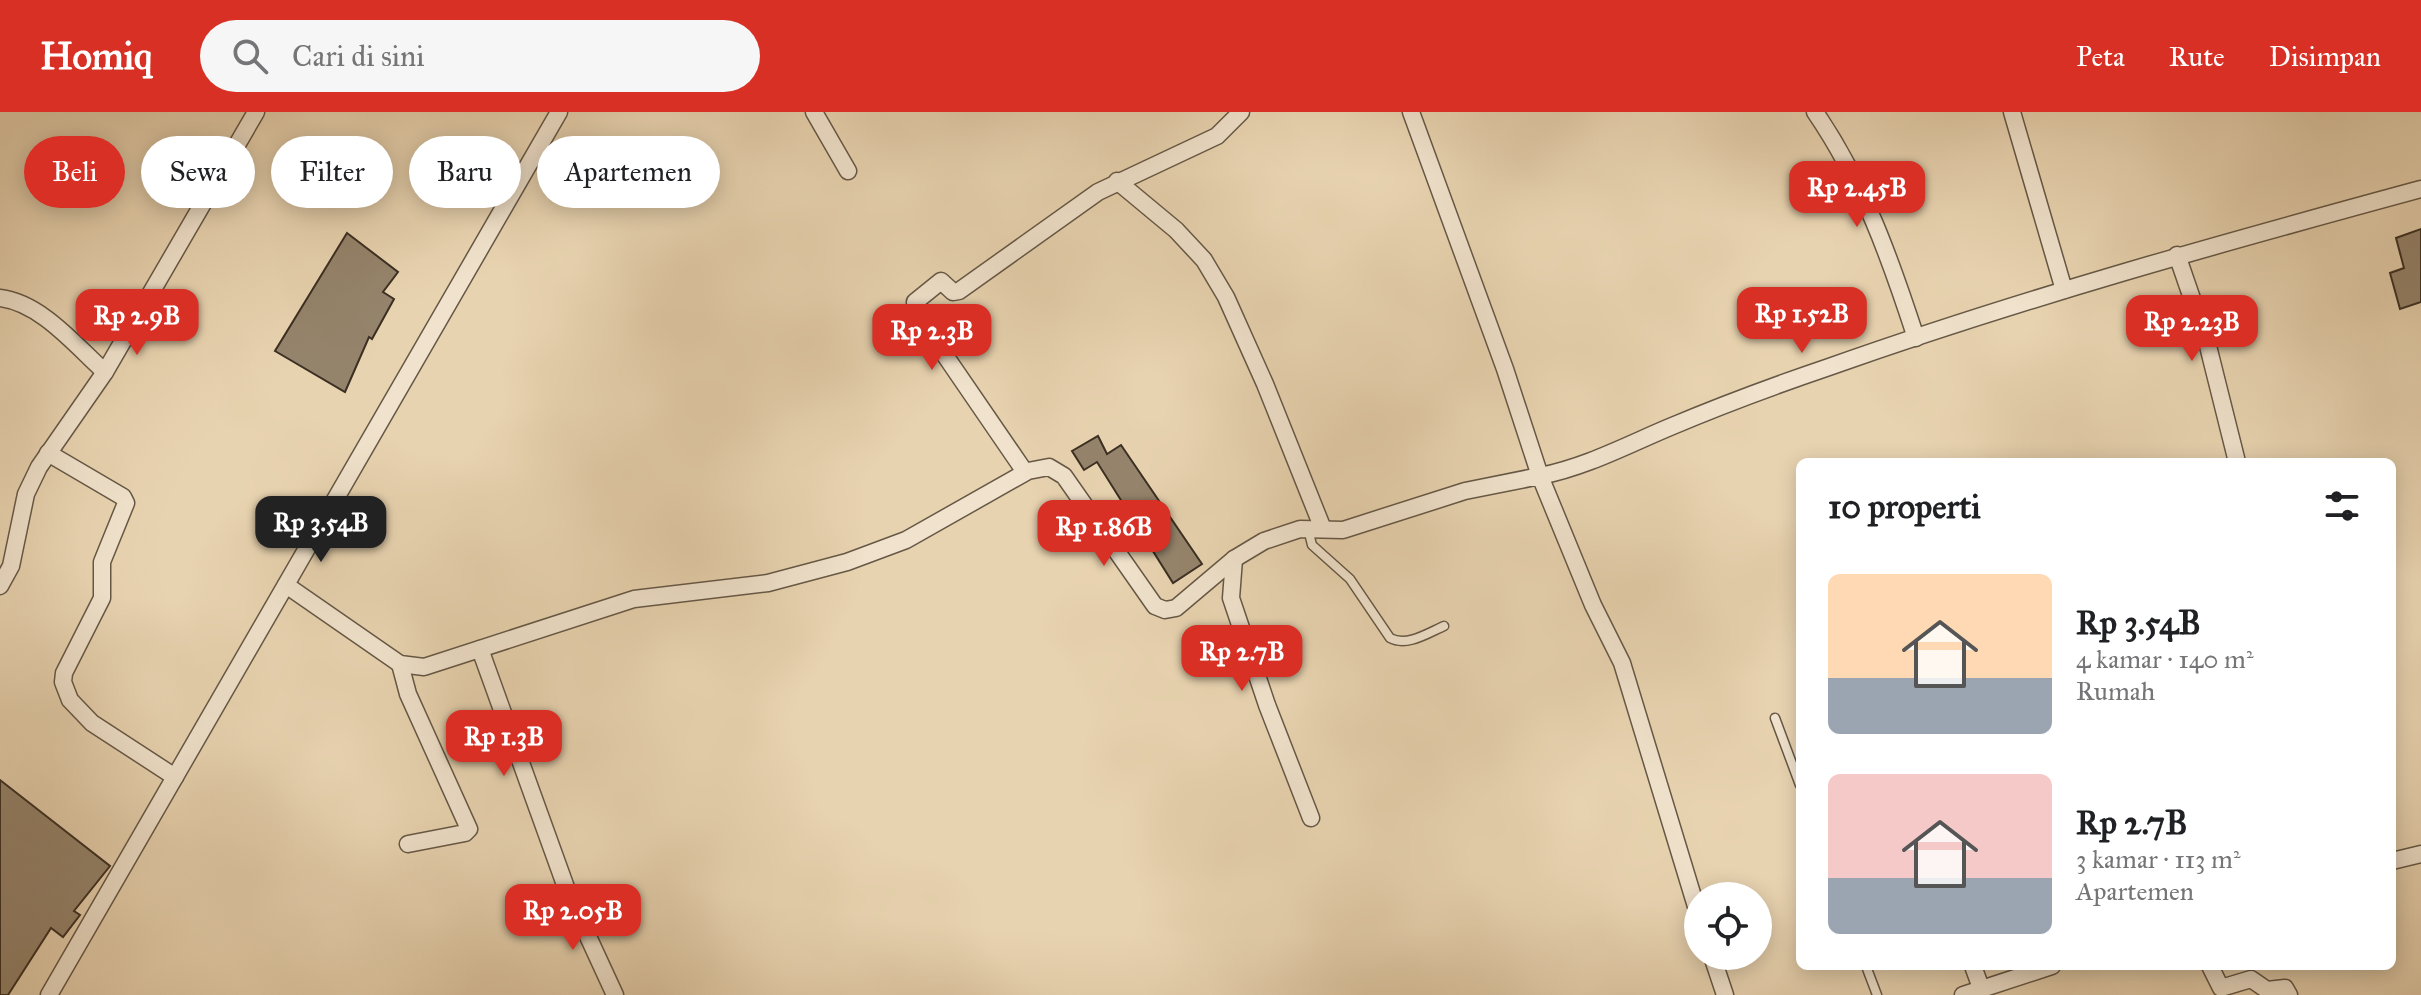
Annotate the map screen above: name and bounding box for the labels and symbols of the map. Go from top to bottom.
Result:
pin: Rp 2.45B [1774,161,1940,229]
pin: Rp 1.52B [1719,287,1885,355]
pin: Rp 2.9B [63,289,211,357]
pin: Rp 2.23B [2109,295,2275,363]
pin: Rp 2.3B [858,304,1006,372]
pin: Rp 3.54B [238,496,404,564]
pin: Rp 1.86B [1021,500,1187,568]
pin: Rp 2.7B [1168,625,1316,693]
pin: Rp 1.3B [430,710,578,778]
pin: Rp 2.05B [490,884,656,952]

